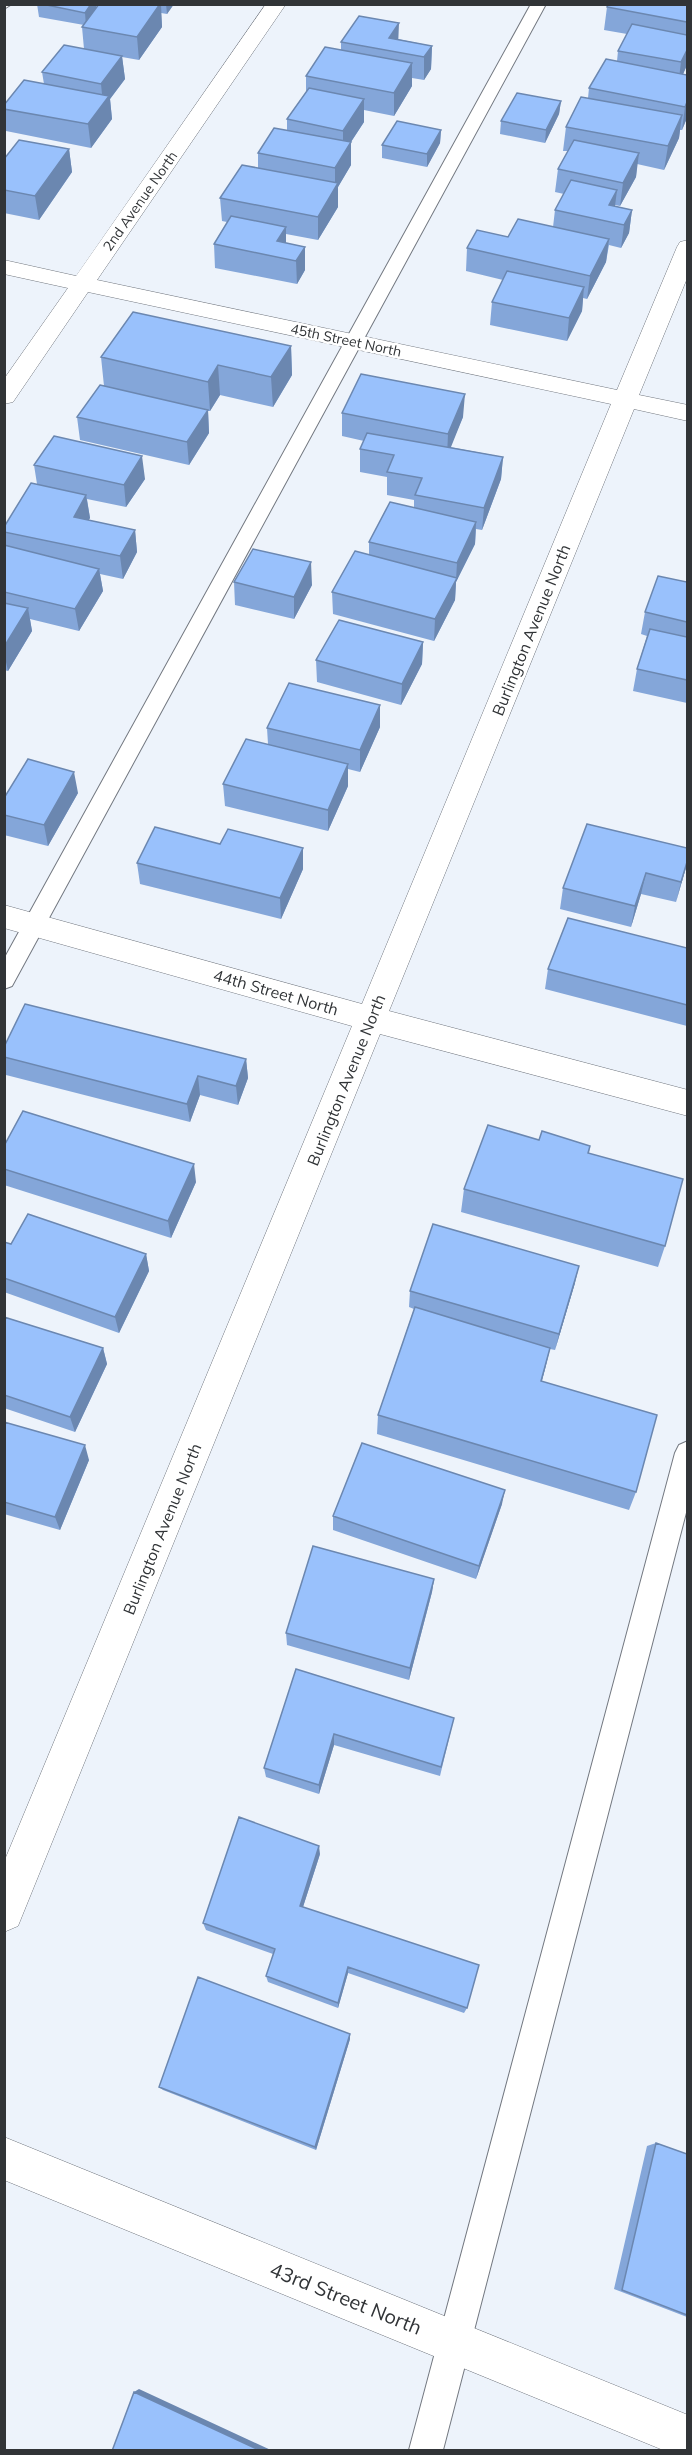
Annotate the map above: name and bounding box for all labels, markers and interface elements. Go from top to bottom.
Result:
street label: 2nd Avenue North [99,147,181,255]
street label: 45th Street North [289,319,403,361]
street label: Burlington Avenue North [487,541,575,719]
street label: 44th Street North [211,965,341,1019]
street label: Burlington Avenue North [302,991,390,1169]
street label: Burlington Avenue North [118,1440,206,1618]
street label: 43rd Street North [266,2256,426,2340]

